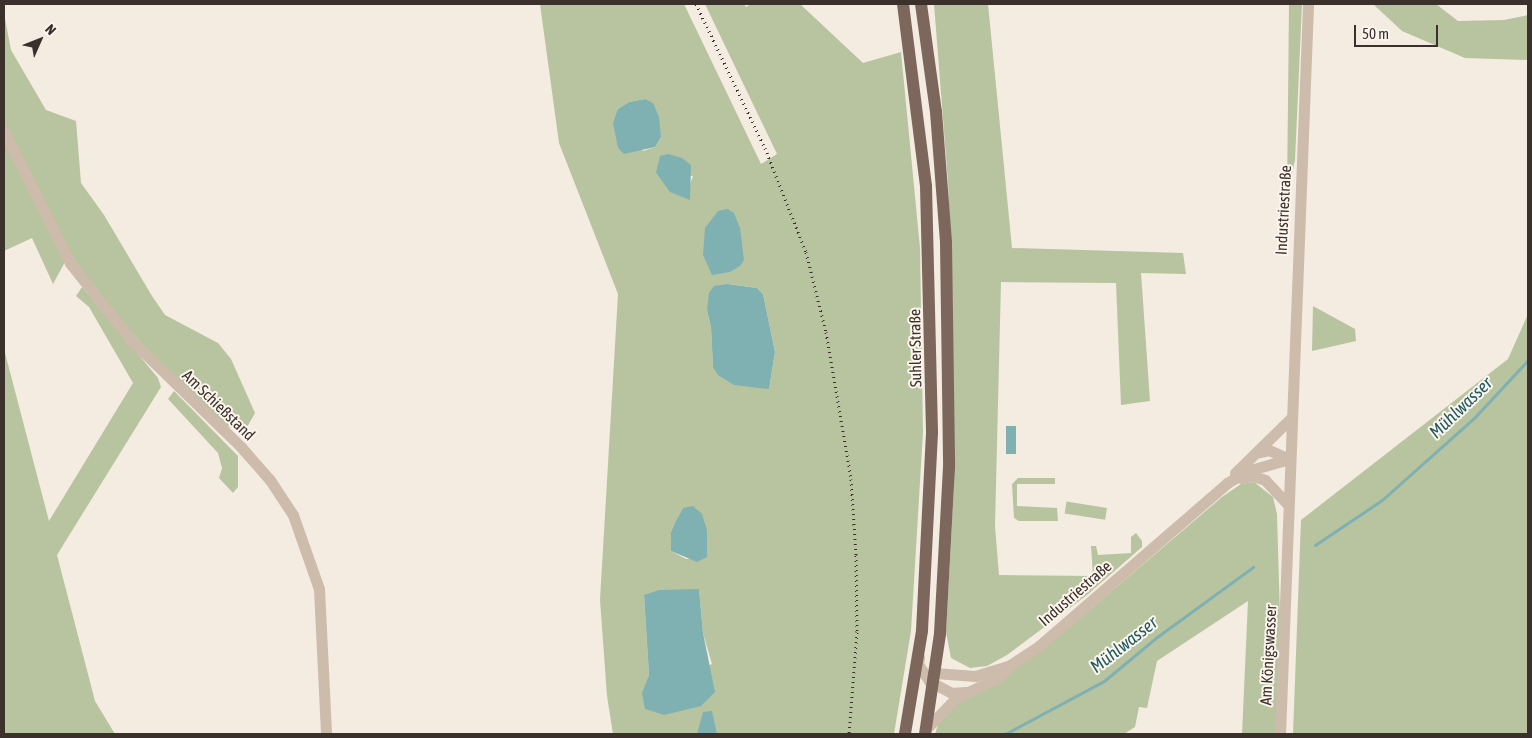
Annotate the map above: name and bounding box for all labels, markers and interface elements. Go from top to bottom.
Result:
north arrow [15,15,65,65]
scale bar [1357,15,1441,47]
text: N [42,21,59,38]
text: 50 m [1362,25,1389,42]
street label: Industriestraße [1271,165,1295,255]
street label: Suhler Straße [905,309,925,387]
street label: Am Schießstand [179,366,259,444]
water label: Mühlwasser [1425,373,1497,443]
street label: Industriestraße [1035,556,1115,630]
street label: Am Königswasser [1256,604,1280,706]
water label: Mühlwasser [1086,612,1162,678]

